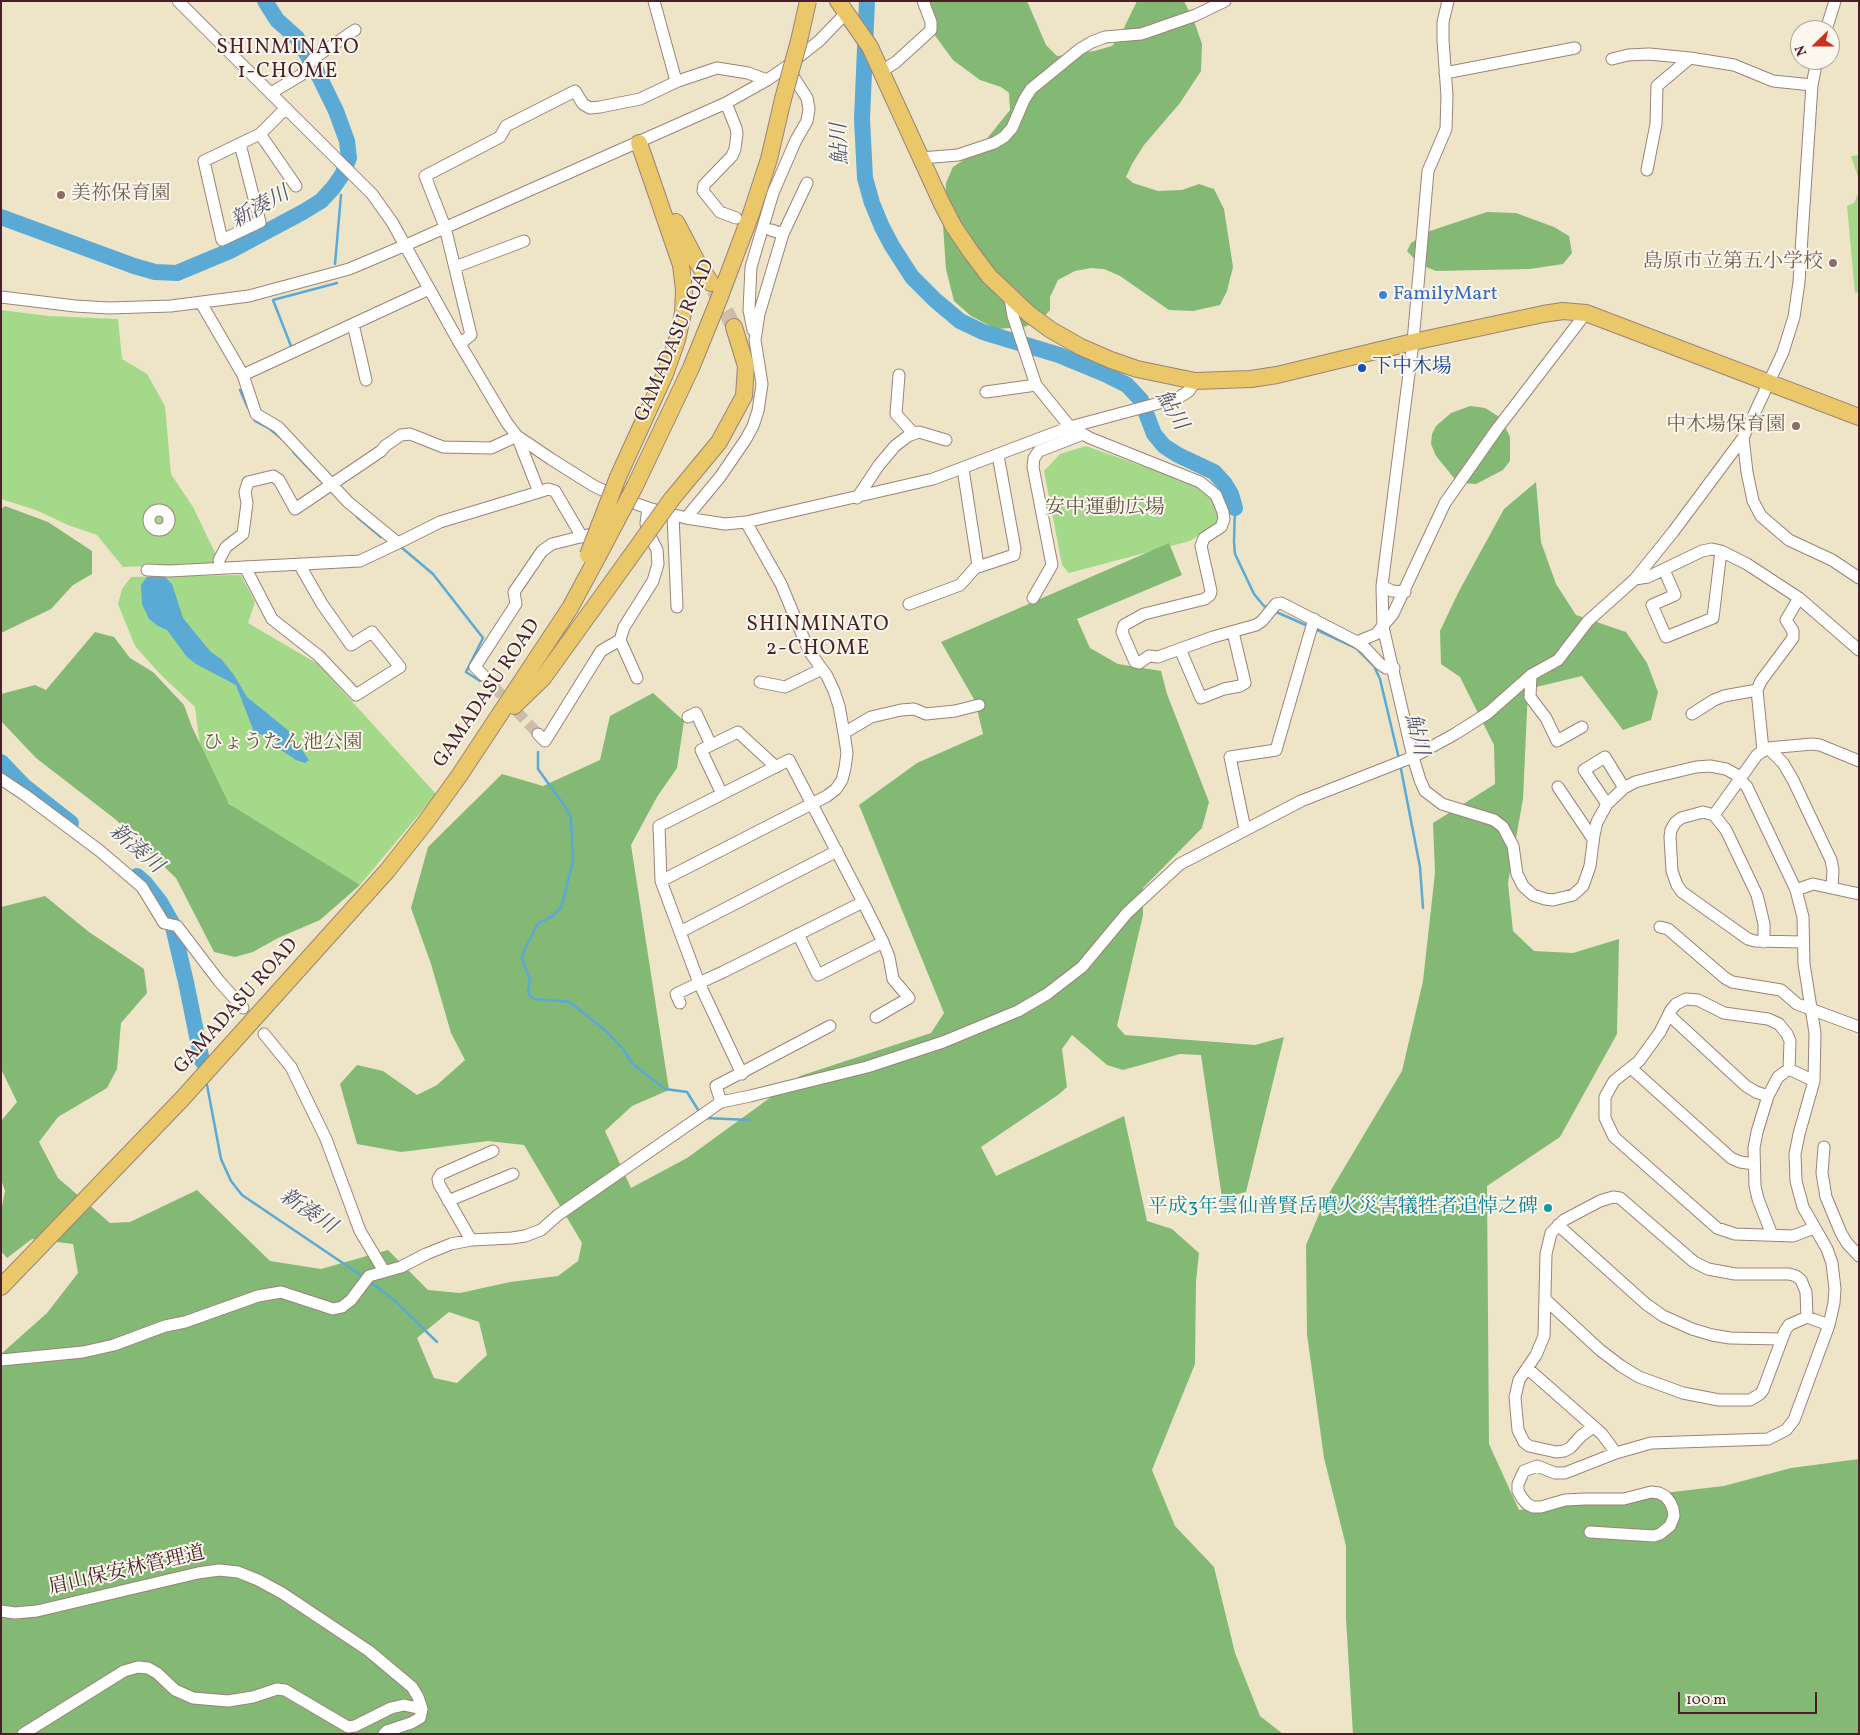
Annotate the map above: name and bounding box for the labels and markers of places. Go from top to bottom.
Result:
place label: 美祢保育園 [71,183,171,207]
marker: 美祢保育園 [55,189,67,201]
place label: 島原市立第五小学校 [1643,251,1823,275]
marker: 島原市立第五小学校 [1827,257,1839,269]
place label: FamilyMart [1393,283,1498,307]
marker: FamilyMart [1377,289,1389,301]
place label: 下中木場 [1372,356,1452,380]
marker: 下中木場 [1356,362,1368,374]
place label: 中木場保育園 [1666,414,1786,438]
marker: 中木場保育園 [1790,420,1802,432]
place label: 平成3年雲仙普賢岳噴火災害犠牲者追悼之碑 [1148,1196,1538,1220]
marker: 平成3年雲仙普賢岳噴火災害犠牲者追悼之碑 [1542,1202,1554,1214]

